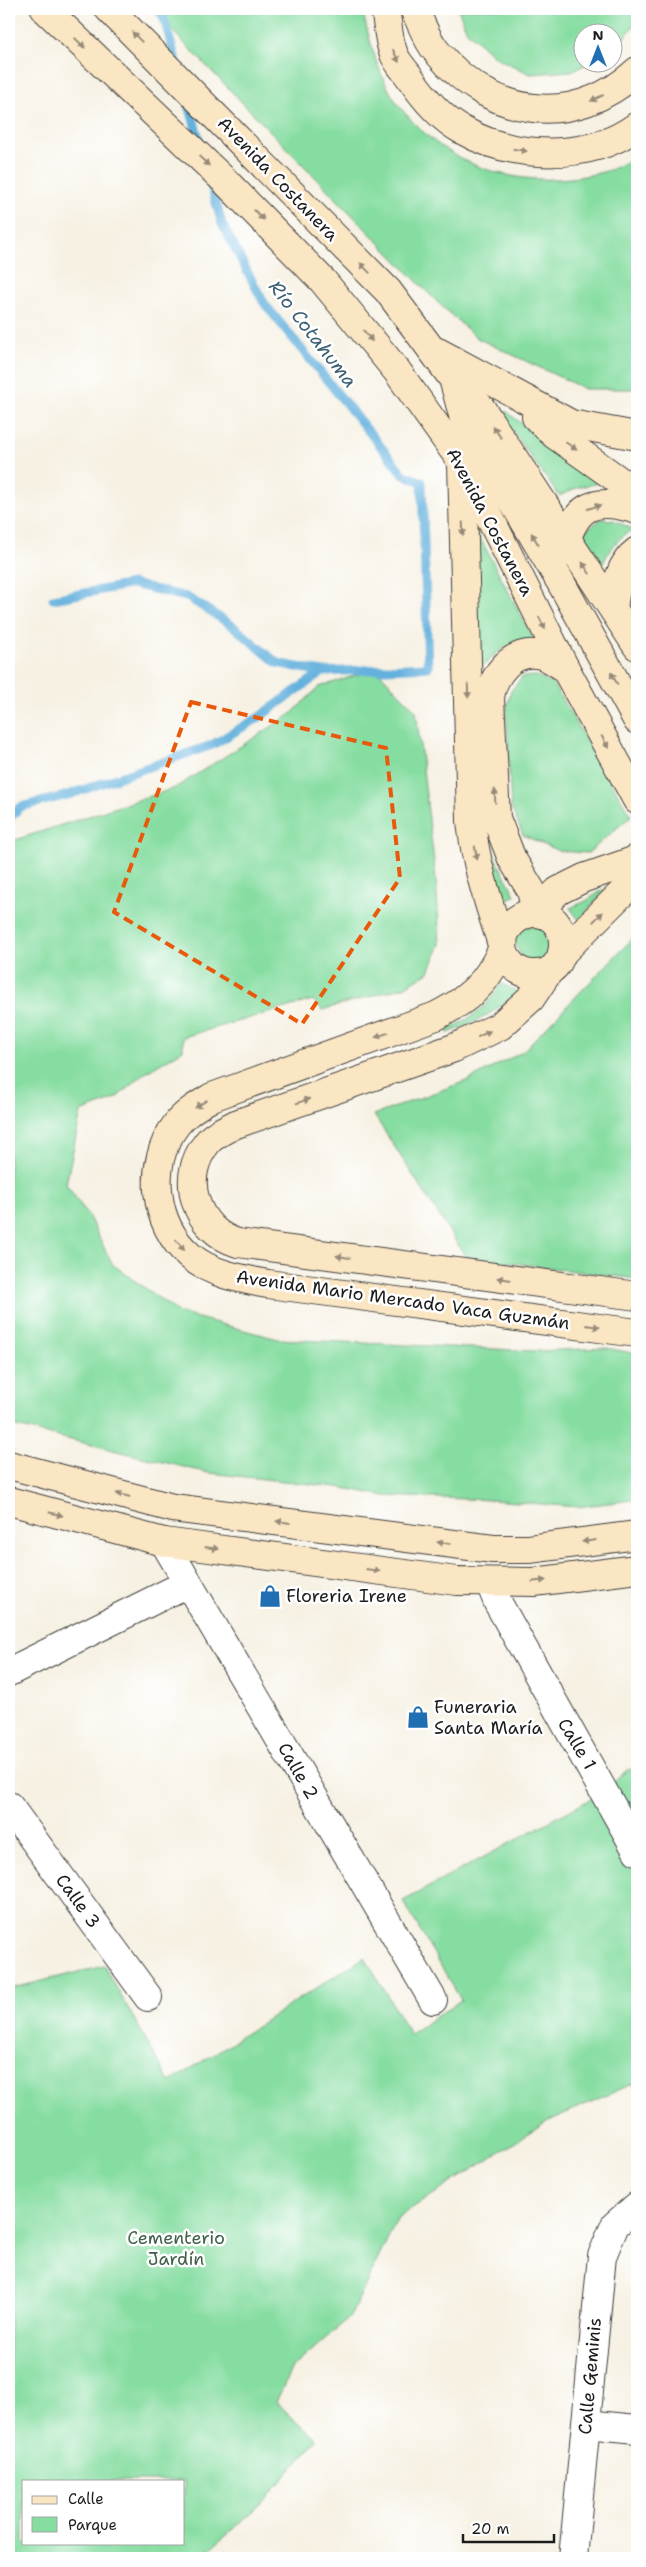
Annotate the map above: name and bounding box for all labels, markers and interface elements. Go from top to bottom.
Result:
north arrow [574,22,624,72]
text: N [592,26,604,44]
one-way arrow [131,31,143,43]
one-way arrow [74,36,86,48]
one-way arrow [392,48,400,63]
one-way arrow [590,95,604,103]
street label: Avenida Costanera [212,112,344,246]
one-way arrow [513,146,529,154]
one-way arrow [197,155,209,167]
one-way arrow [253,209,265,221]
one-way arrow [359,262,371,274]
water label: Río Cotahuma [263,275,363,393]
one-way arrow [362,329,373,342]
one-way arrow [492,425,502,439]
one-way arrow [564,441,577,451]
street label: Avenida Costanera [441,444,539,600]
one-way arrow [587,502,602,510]
one-way arrow [460,521,468,537]
one-way arrow [531,532,539,547]
one-way arrow [581,561,591,574]
one-way arrow [538,616,546,630]
one-way arrow [609,671,618,684]
one-way arrow [464,683,472,699]
one-way arrow [601,735,610,748]
one-way arrow [490,787,498,803]
one-way arrow [472,846,480,862]
one-way arrow [592,911,604,923]
one-way arrow [477,1029,491,1037]
one-way arrow [374,1032,389,1040]
one-way arrow [296,1097,311,1105]
one-way arrow [194,1099,207,1109]
one-way arrow [175,1238,186,1251]
one-way arrow [335,1253,351,1261]
street label: Avenida Mario Mercado Vaca Guzmán [235,1265,571,1335]
one-way arrow [496,1275,512,1283]
one-way arrow [585,1322,601,1330]
one-way arrow [116,1491,131,1499]
one-way arrow [48,1510,63,1518]
one-way arrow [275,1518,291,1526]
one-way arrow [581,1537,597,1545]
one-way arrow [436,1539,452,1547]
one-way arrow [205,1545,221,1553]
one-way arrow [366,1566,382,1574]
one-way arrow [531,1577,547,1585]
shop icon: Floreria Irene [257,1583,283,1609]
place label: Floreria Irene [286,1584,407,1608]
place label: Funeraria Santa María [434,1695,543,1740]
shop icon: Funeraria Santa María [405,1704,431,1730]
street label: Calle 1 [552,1714,602,1774]
street label: Calle 2 [272,1738,324,1804]
street label: Calle 3 [50,1869,106,1933]
park label: Cementerio Jardín [127,2226,225,2271]
street label: Calle Geminis [573,2317,607,2435]
legend [22,2480,185,2544]
text: Calle [68,2489,104,2509]
scale bar [463,2512,555,2544]
text: Parque [68,2515,117,2535]
text: 20 m [471,2519,510,2539]

